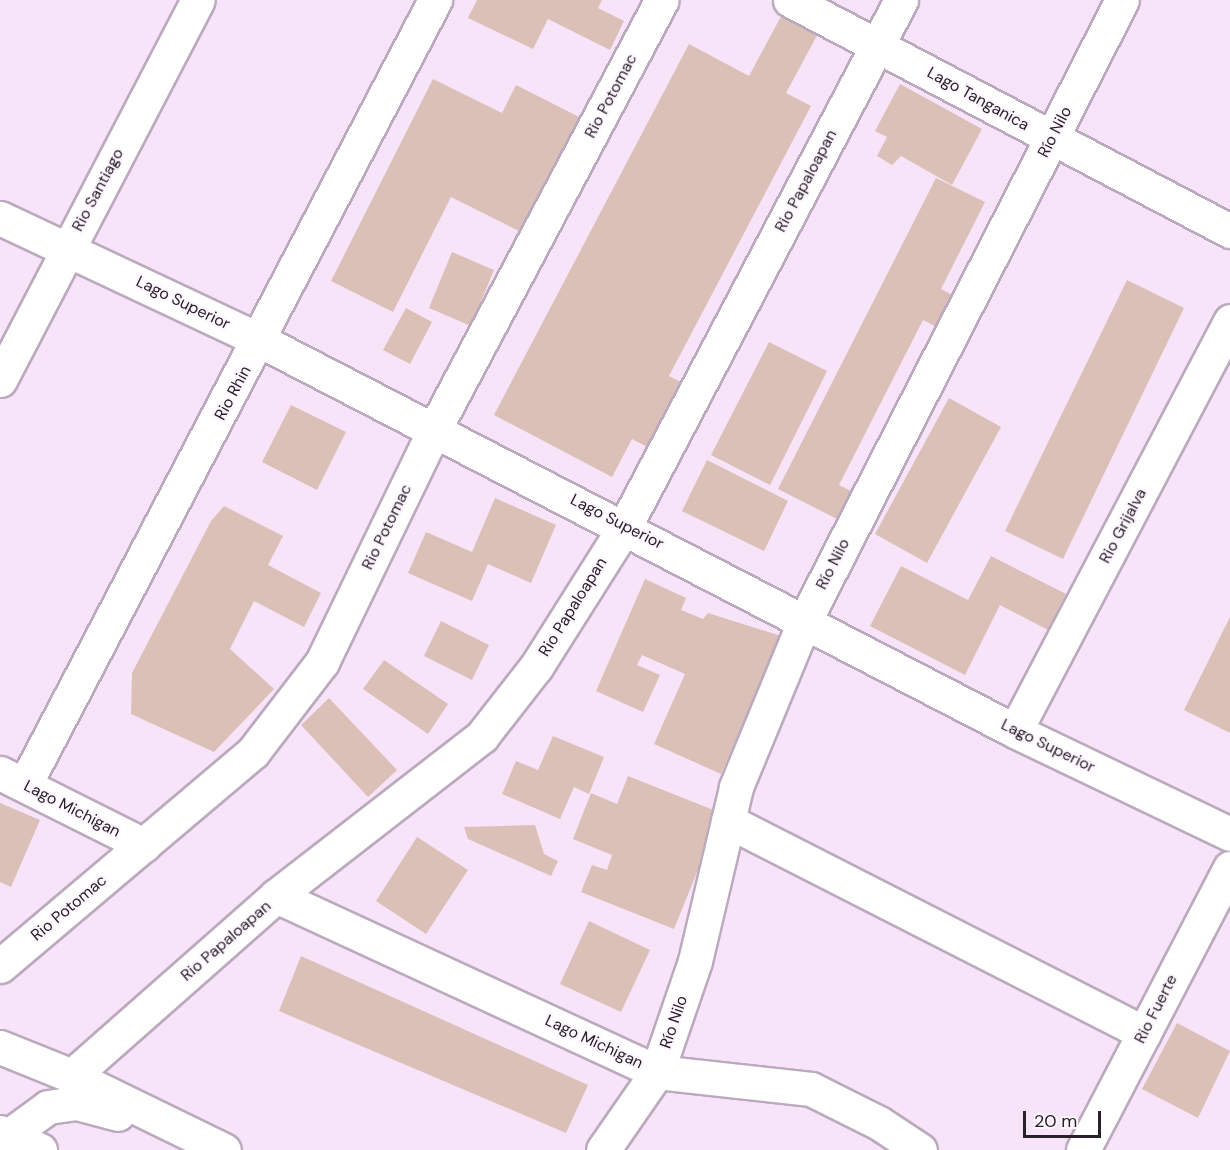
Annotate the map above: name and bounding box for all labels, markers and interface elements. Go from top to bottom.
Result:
street label: Rio Potomac [581,51,641,141]
street label: Lago Tanganica [924,63,1032,135]
street label: Río Nilo [1034,103,1076,161]
street label: Rio Papaloapan [771,127,841,235]
street label: Rio Santiago [68,145,128,235]
street label: Lago Superior [133,272,233,334]
street label: Rio Rhin [211,363,255,423]
street label: Rio Potomac [358,481,416,573]
street label: Rio Grijalva [1095,485,1151,567]
street label: Lago Superior [567,490,667,554]
street label: Río Nilo [812,535,854,593]
street label: Rio Papaloapan [535,554,611,660]
street label: Lago Superior [998,715,1098,777]
street label: Lago Michigan [21,776,123,842]
street label: Rio Potomac [27,871,111,945]
street label: Rio Papaloapan [177,897,275,985]
street label: Rio Fuerte [1130,971,1182,1047]
street label: Río Nilo [656,993,692,1051]
street label: Lago Michigan [542,1011,646,1073]
scale bar [1026,1099,1104,1137]
text: 20 m [1034,1109,1077,1133]

